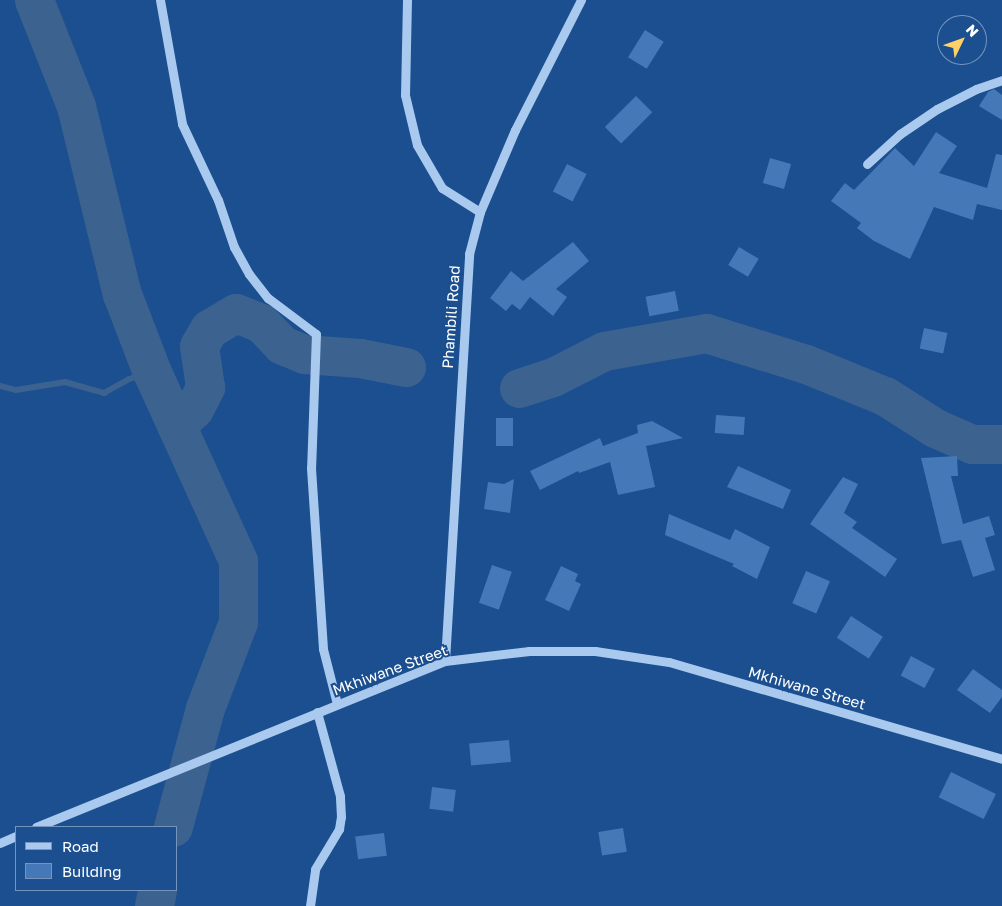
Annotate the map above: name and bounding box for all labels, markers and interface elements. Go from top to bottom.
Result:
north arrow [937,15,987,65]
text: N [963,21,983,40]
street label: Phambili Road [438,265,464,369]
street label: Mkhiwane Street [330,641,450,699]
street label: Mkhiwane Street [746,663,868,713]
legend [15,826,178,891]
text: Road [62,837,99,855]
text: Building [62,862,122,880]

